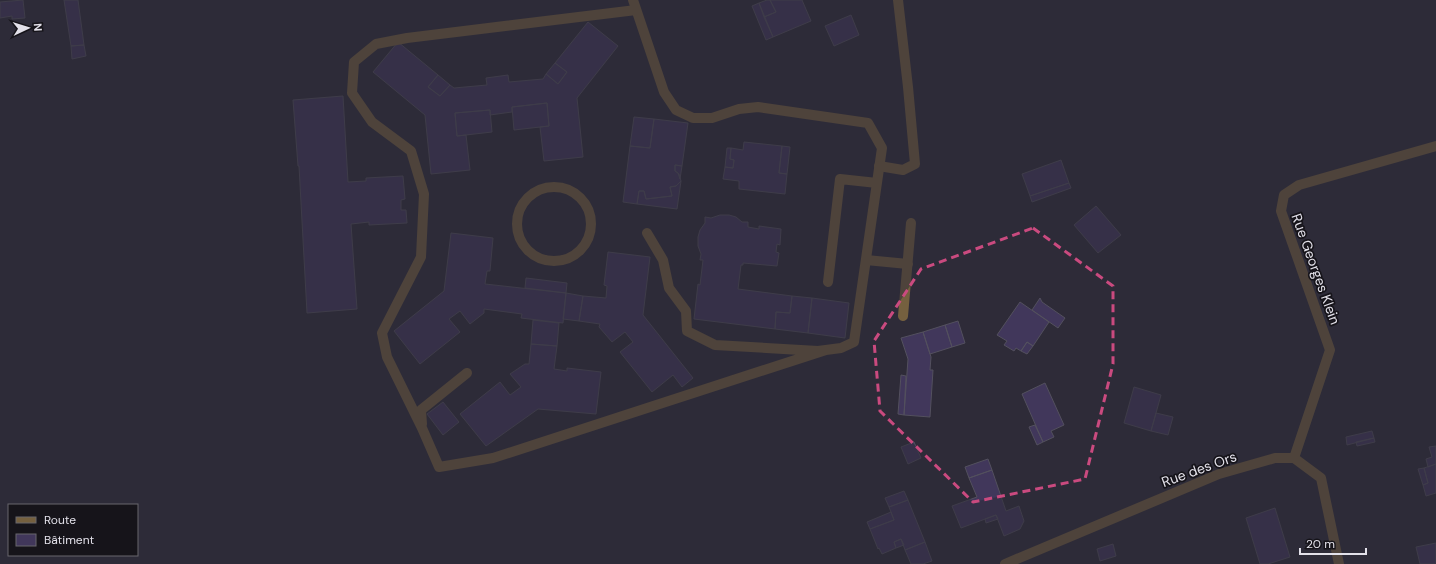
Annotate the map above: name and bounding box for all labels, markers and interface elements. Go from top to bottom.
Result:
north arrow [8,8,48,48]
text: N [31,23,45,32]
street label: Rue Georges Klein [1288,211,1344,327]
street label: Rue des Ors [1159,447,1239,491]
legend [8,504,138,556]
text: Route [44,512,76,528]
scale bar [1300,530,1366,556]
text: Bâtiment [44,532,95,548]
text: 20 m [1306,536,1335,552]

